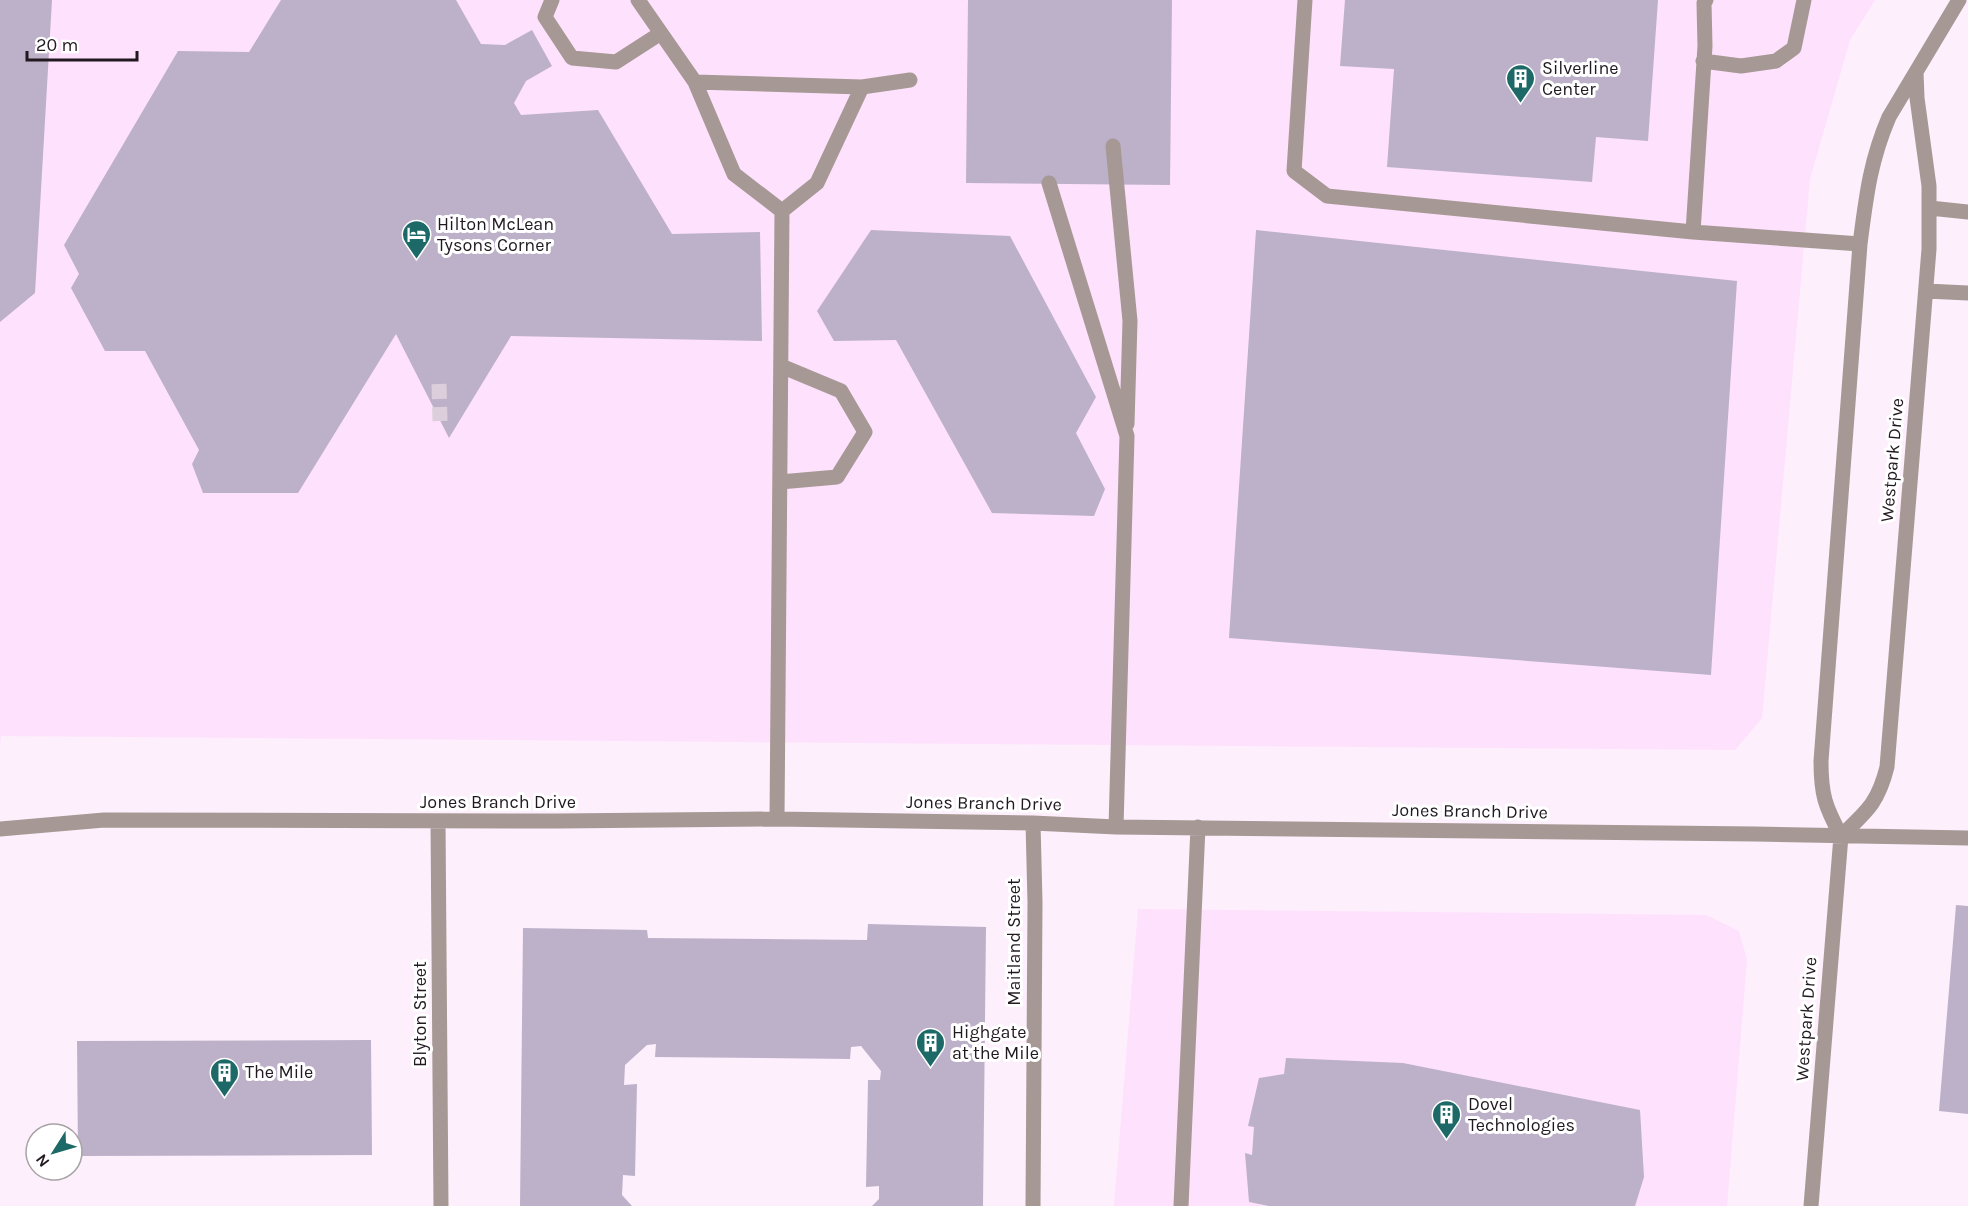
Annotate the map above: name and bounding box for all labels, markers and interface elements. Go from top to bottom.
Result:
scale bar [27,24,136,62]
text: 20 m [36,34,78,56]
place label: Silverline Center [1542,57,1619,100]
building icon: Silverline Center [1505,62,1537,104]
place label: Hilton McLean Tysons Corner [437,213,554,256]
hotel icon: Hilton McLean Tysons Corner [400,218,432,260]
street label: Westpark Drive [1876,397,1908,523]
street label: Jones Branch Drive [420,791,576,813]
street label: Jones Branch Drive [906,791,1062,815]
street label: Jones Branch Drive [1392,799,1548,823]
street label: Maitland Street [1003,878,1025,1006]
street label: Westpark Drive [1791,956,1821,1082]
street label: Blyton Street [409,961,431,1067]
place label: Highgate at the Mile [952,1021,1039,1064]
building icon: Highgate at the Mile [915,1026,947,1068]
building icon: The Mile [208,1056,240,1098]
place label: The Mile [245,1061,313,1083]
place label: Dovel Technologies [1468,1093,1575,1136]
building icon: Dovel Technologies [1431,1098,1463,1140]
north arrow [24,1122,84,1182]
text: N [31,1150,53,1171]

